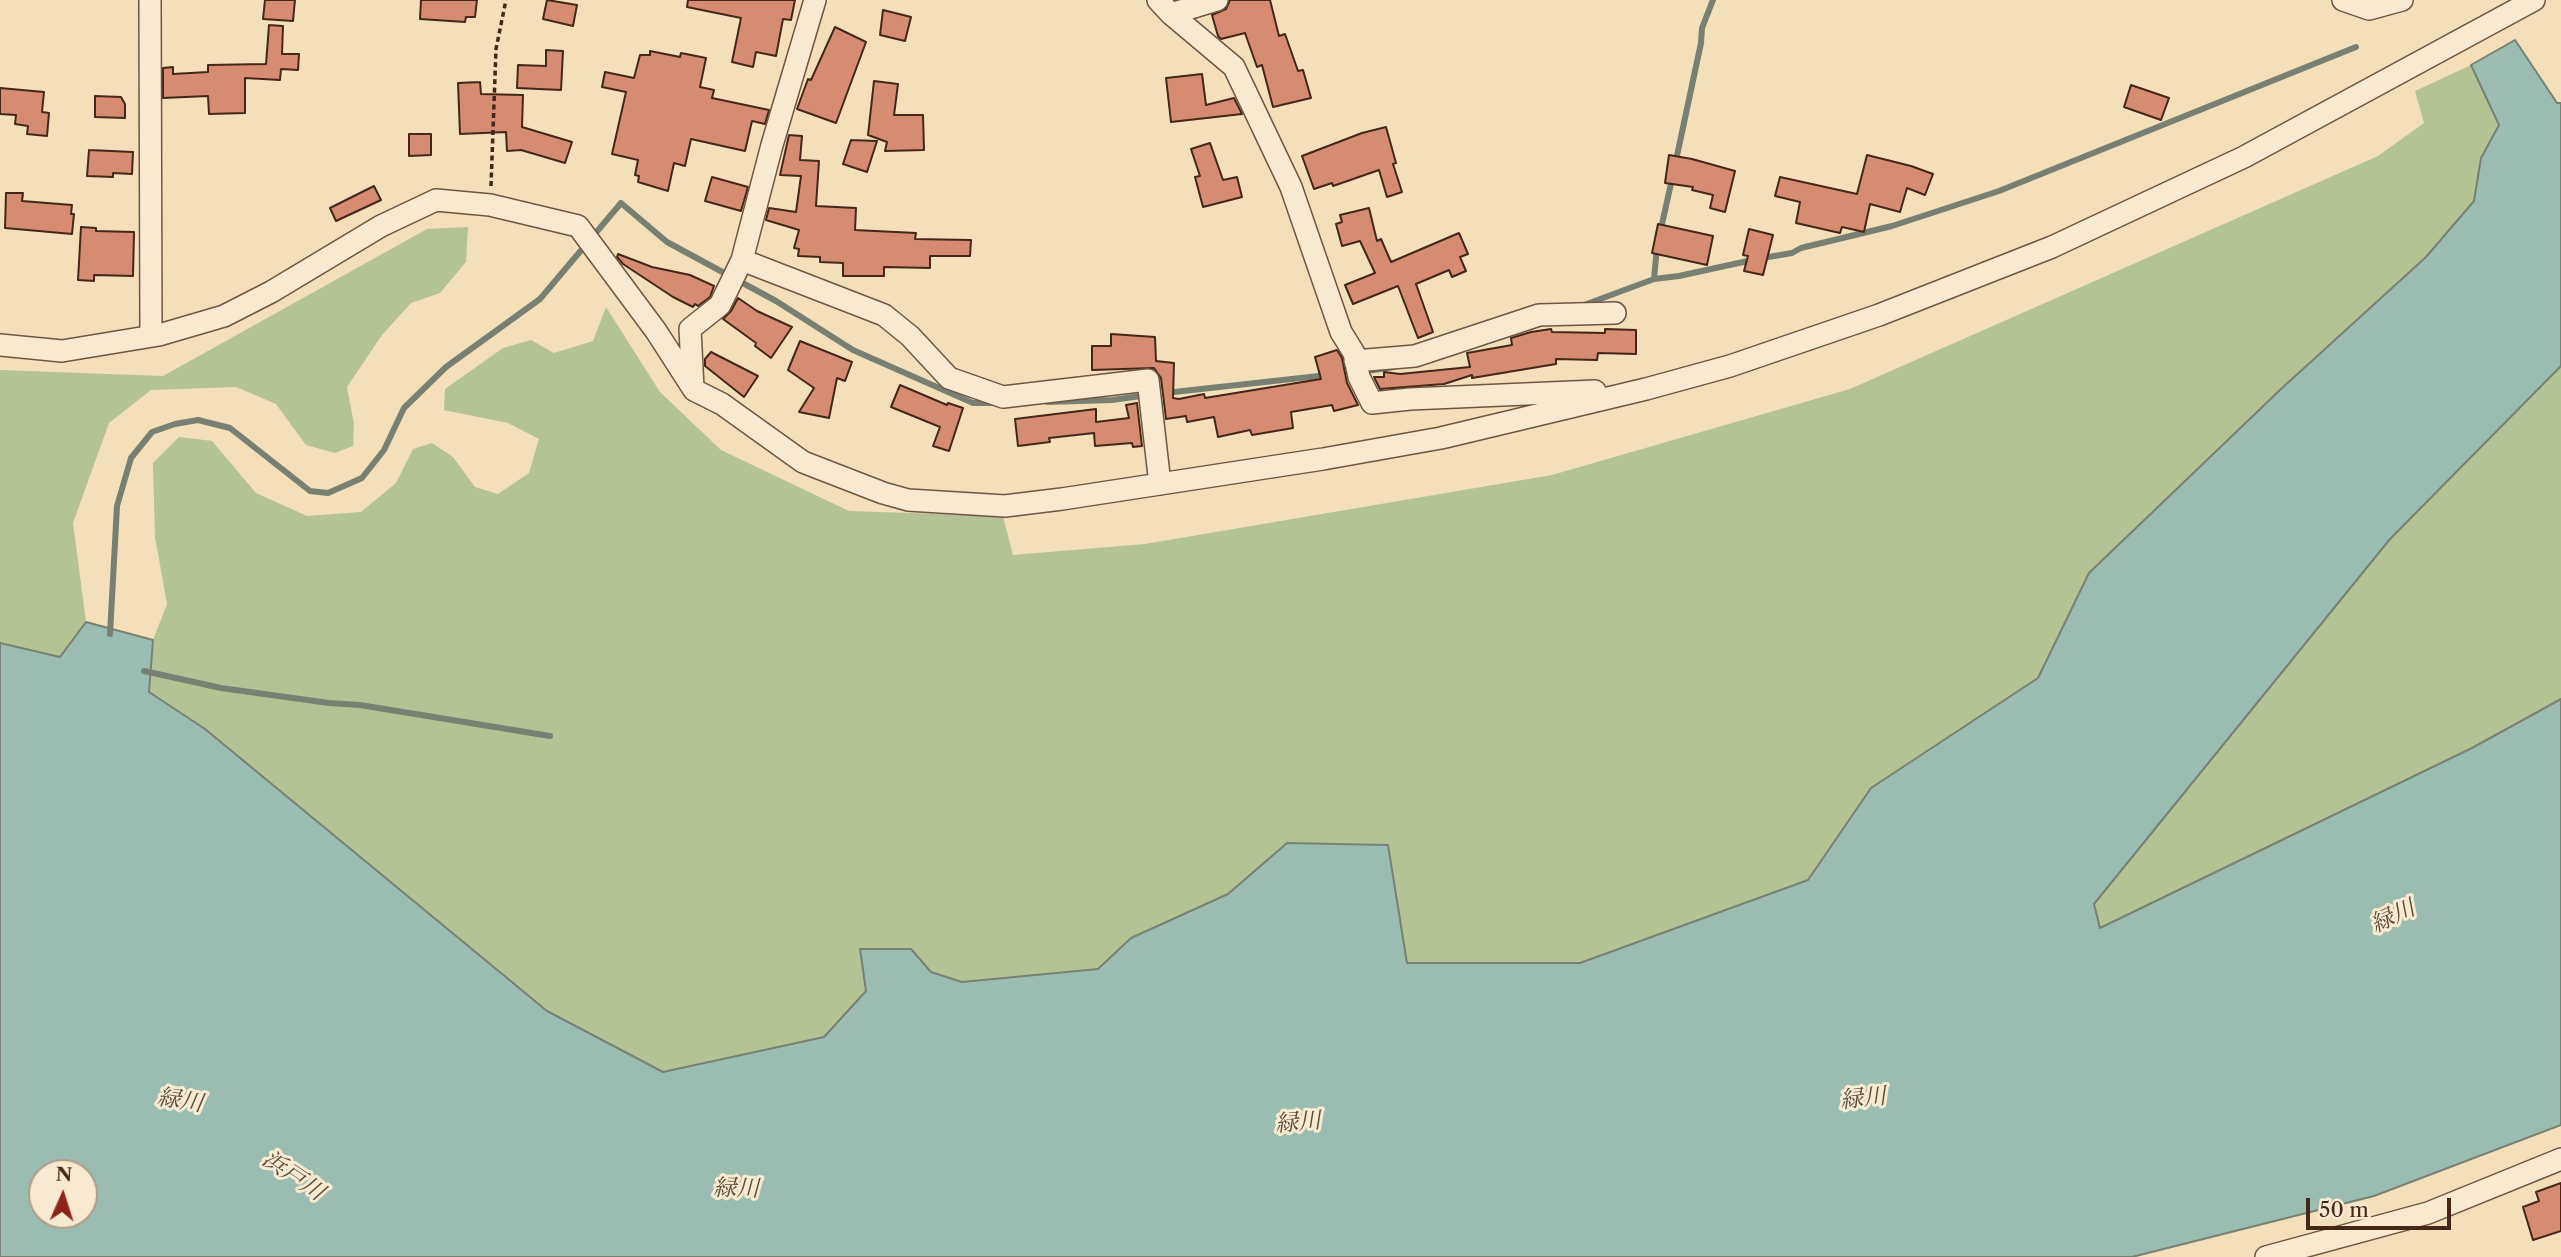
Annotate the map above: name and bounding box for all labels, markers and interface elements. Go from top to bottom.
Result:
water label: 緑川 [2366,895,2420,939]
water label: 緑川 [1839,1083,1887,1115]
water label: 緑川 [155,1084,205,1118]
water label: 緑川 [1274,1107,1322,1139]
water label: 浜戸川 [257,1145,329,1207]
north arrow [28,1159,98,1229]
text: N [55,1163,73,1186]
water label: 緑川 [713,1175,759,1203]
scale bar [2309,1184,2454,1228]
text: 50 m [2319,1197,2369,1222]

